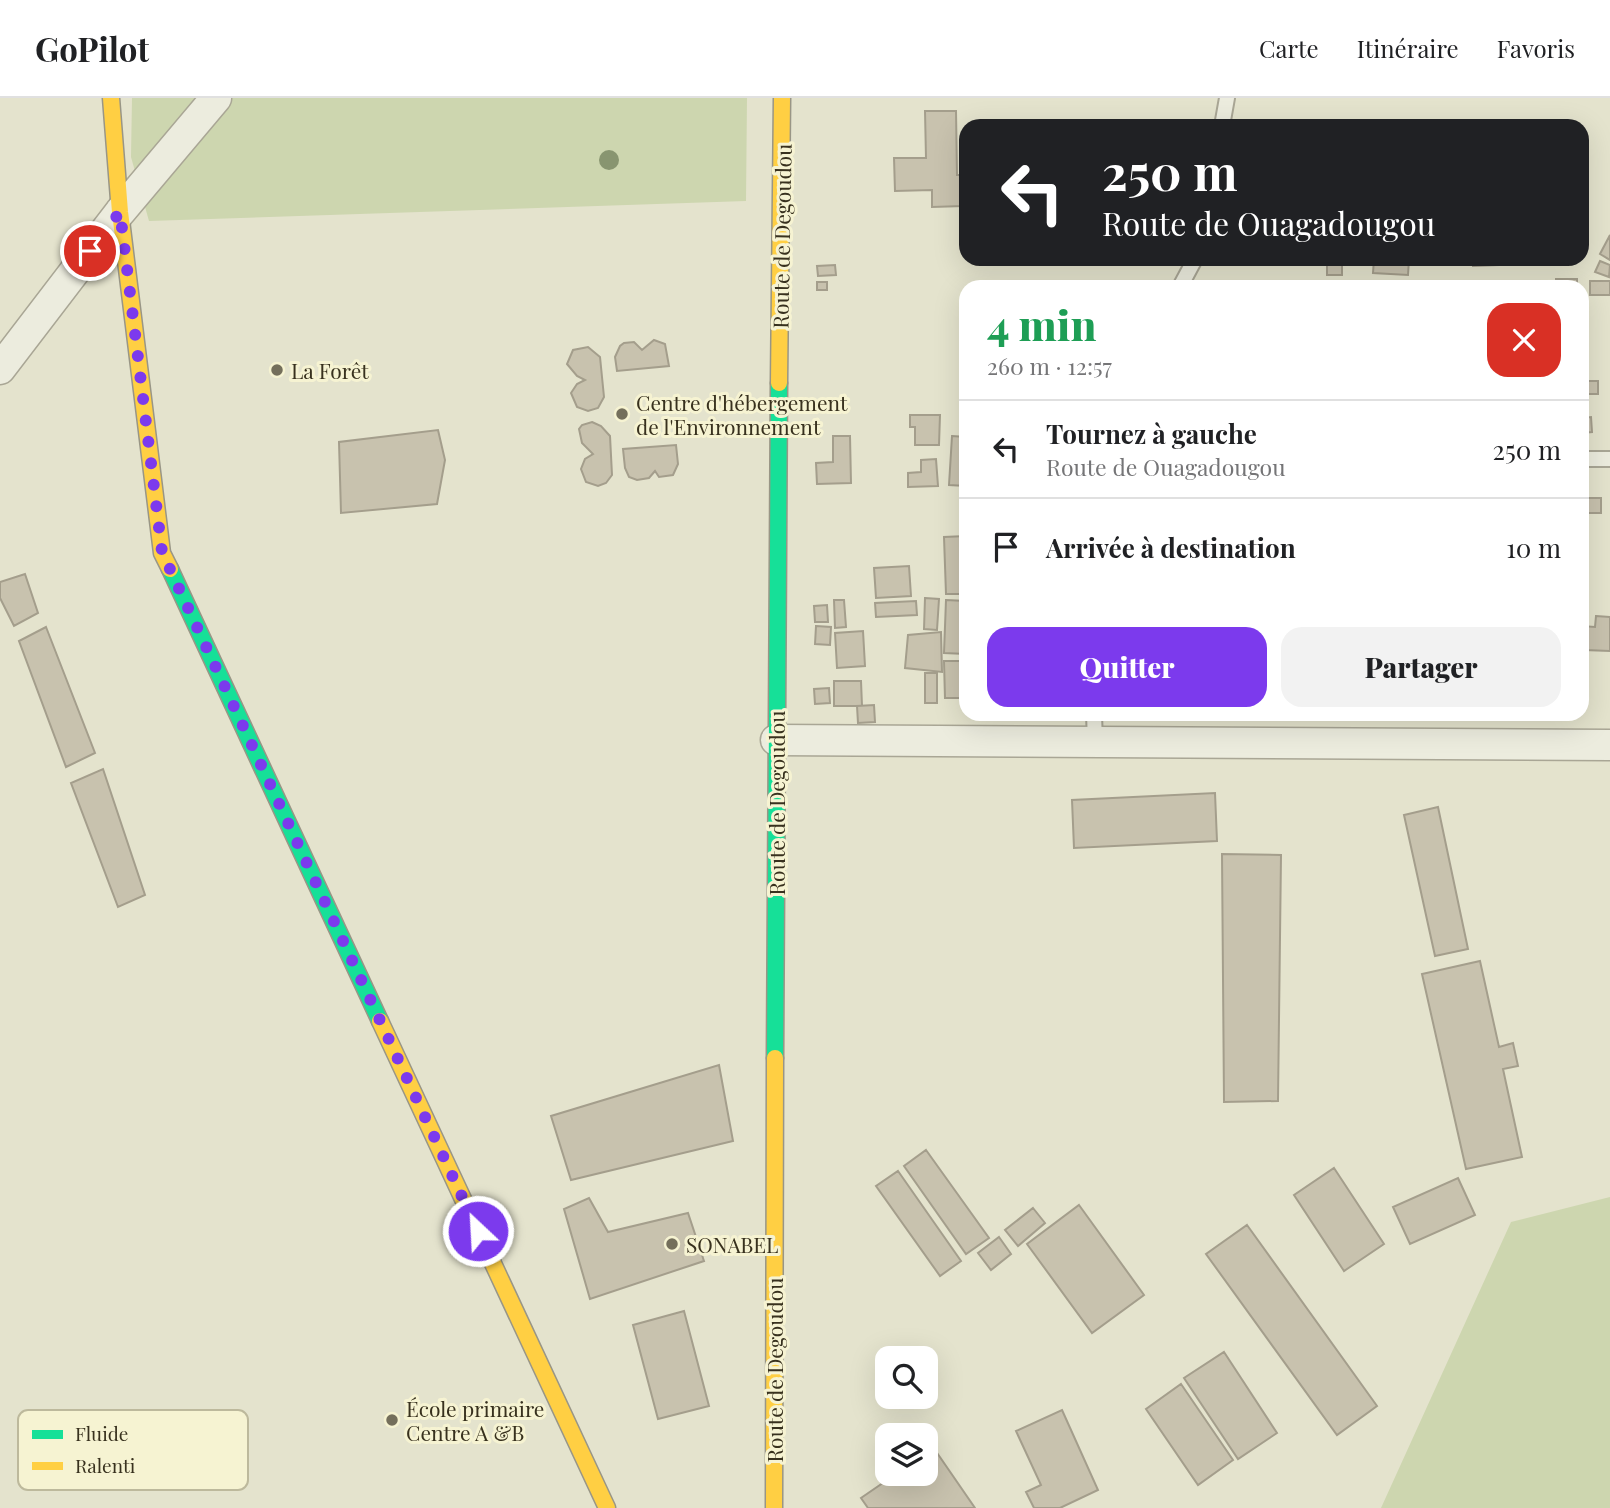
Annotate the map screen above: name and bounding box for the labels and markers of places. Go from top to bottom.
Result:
pin [60,221,120,281]
place label: La Forêt [291,356,369,384]
marker: La Forêt [269,362,285,378]
place label: Centre d'hébergement de l'Environnement [636,388,848,440]
marker: Centre d'hébergement de l'Environnement [614,406,630,422]
place label: SONABEL [686,1230,778,1258]
marker: SONABEL [664,1236,680,1252]
place label: École primaire Centre A &B [406,1394,544,1446]
marker: École primaire Centre A &B [384,1412,400,1428]

